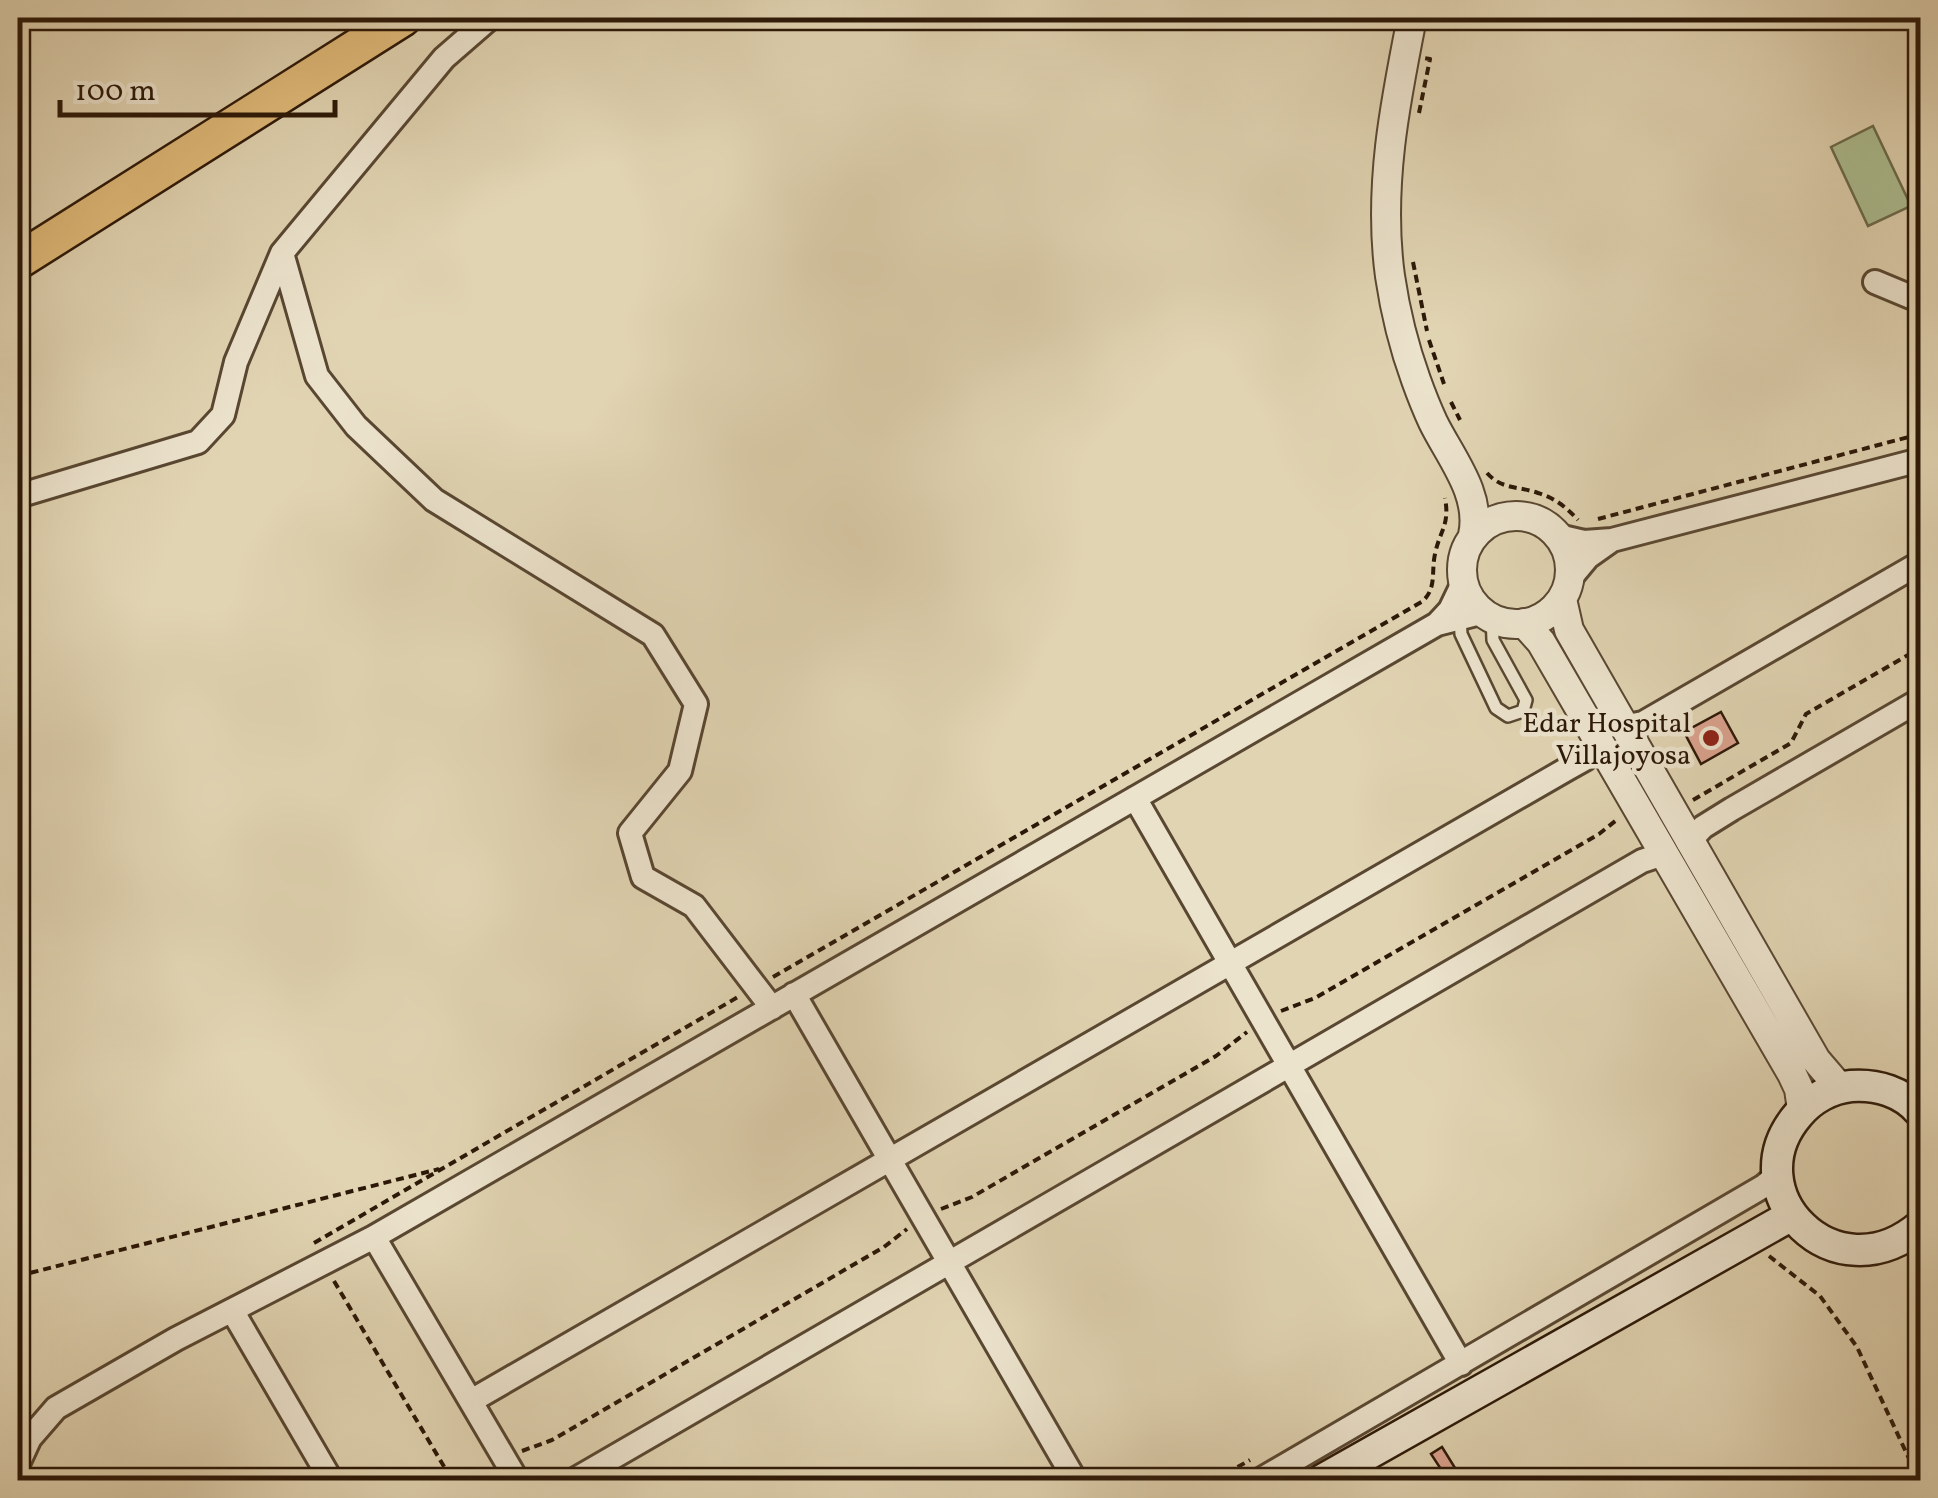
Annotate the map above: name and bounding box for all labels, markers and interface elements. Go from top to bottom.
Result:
scale bar [60,55,335,117]
text: 100 m [75,71,156,113]
place label: Edar Hospital Villajoyosa [1523,705,1691,776]
marker: Edar Hospital Villajoyosa [1700,727,1722,749]

